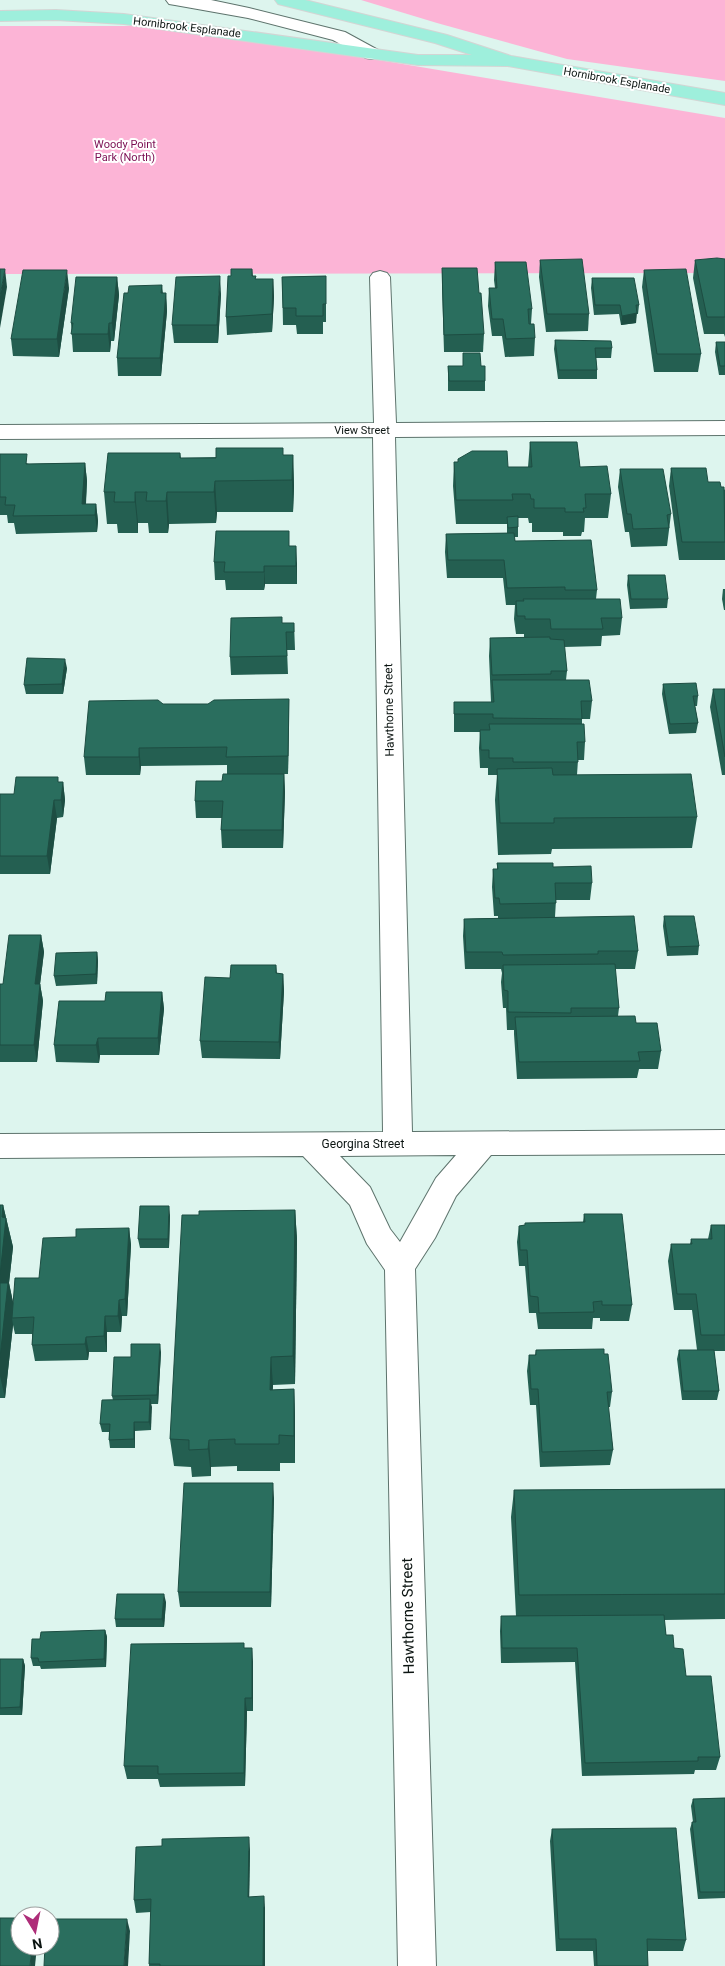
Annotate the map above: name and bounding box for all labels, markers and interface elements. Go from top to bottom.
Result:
street label: Hornibrook Esplanade [132,14,242,41]
street label: Hornibrook Esplanade [563,65,671,96]
park label: Woody Point Park (North) [94,138,156,164]
street label: View Street [334,424,390,437]
street label: Hawthorne Street [381,663,397,757]
street label: Georgina Street [322,1137,404,1151]
street label: Hawthorne Street [398,1558,418,1674]
north arrow [10,1906,60,1956]
text: N [31,1935,44,1953]

